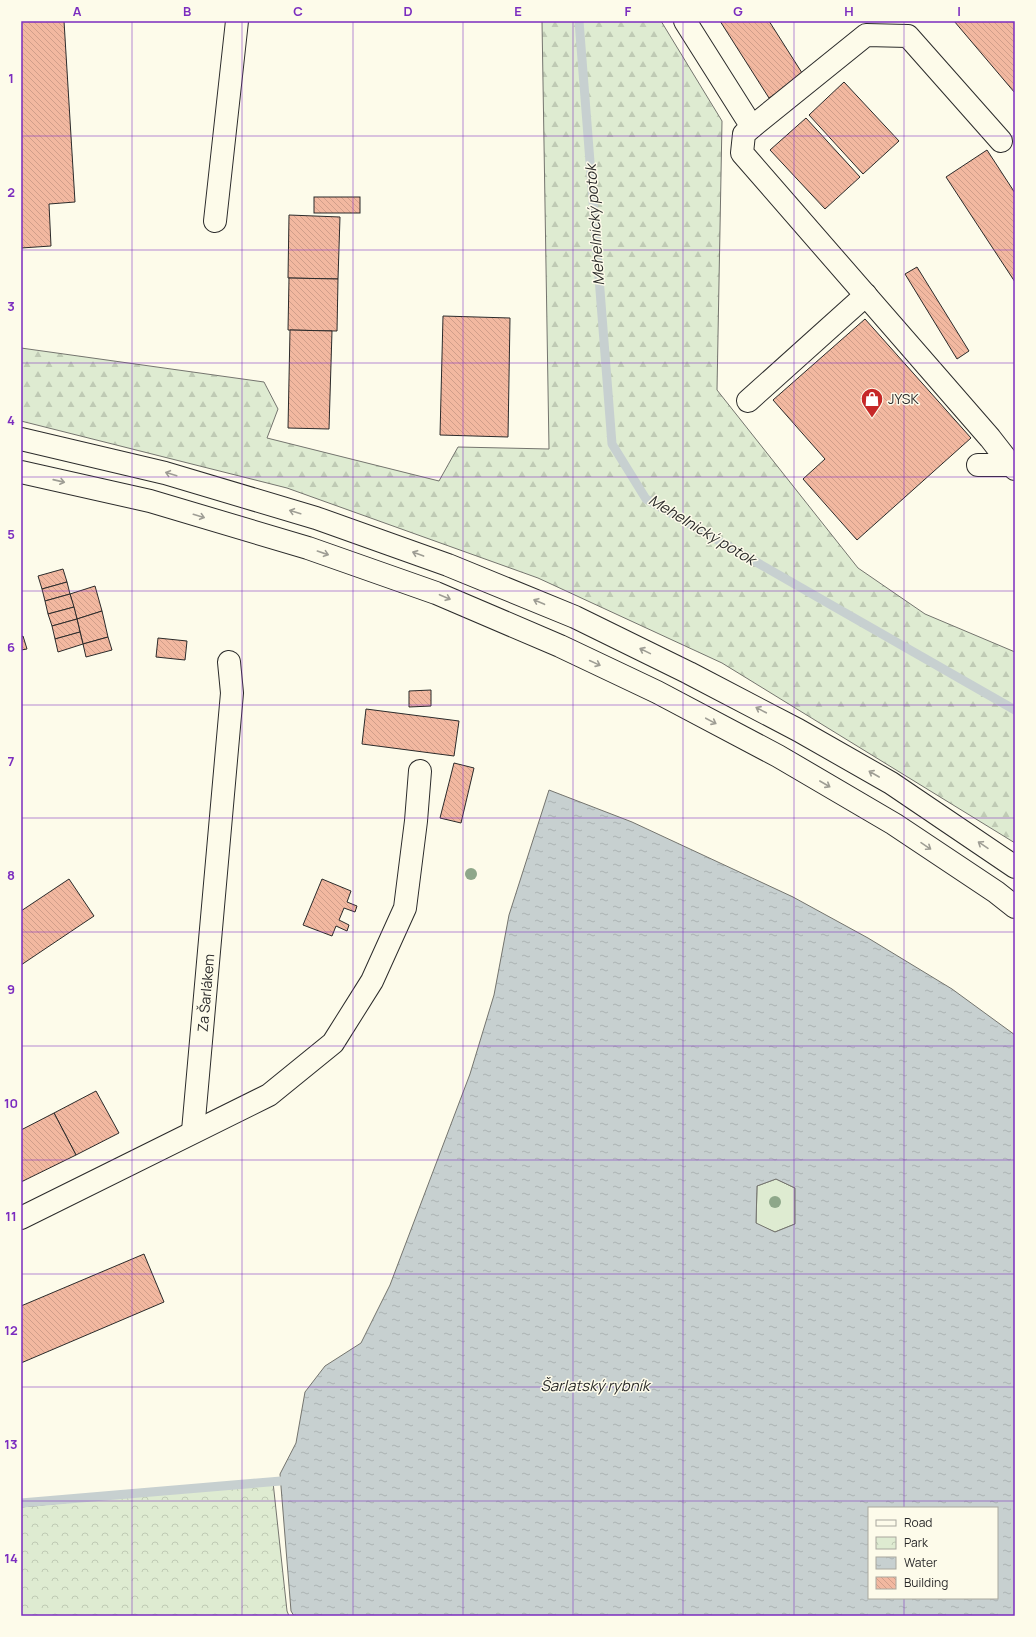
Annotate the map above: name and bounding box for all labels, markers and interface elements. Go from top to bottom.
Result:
text: A [73,2,82,20]
text: B [183,2,191,20]
text: C [293,2,303,20]
text: D [403,2,413,20]
text: E [514,2,522,20]
text: F [625,2,632,20]
text: G [733,2,743,20]
text: H [844,2,854,20]
text: I [957,2,961,20]
text: 1 [8,69,14,87]
water label: Mehelnický potok [580,161,609,286]
text: 2 [7,183,15,201]
text: 3 [7,297,15,315]
shop icon: JYSK [859,386,885,419]
place label: JYSK [888,389,919,408]
text: 4 [7,411,15,429]
one-way arrow [164,470,177,477]
one-way arrow [52,477,65,485]
water label: Mehelnický potok [645,489,762,571]
one-way arrow [289,508,302,515]
one-way arrow [192,513,205,520]
text: 5 [7,525,15,543]
one-way arrow [317,550,329,558]
one-way arrow [412,550,425,557]
one-way arrow [439,594,451,601]
one-way arrow [533,598,545,606]
text: 6 [7,638,15,656]
one-way arrow [639,647,651,654]
one-way arrow [589,660,601,667]
one-way arrow [755,706,767,714]
one-way arrow [705,717,717,725]
text: 7 [8,752,15,770]
one-way arrow [868,769,880,777]
one-way arrow [819,780,831,788]
one-way arrow [978,841,989,849]
one-way arrow [920,842,931,850]
text: 8 [7,866,15,884]
street label: Za Šarlákem [193,953,218,1033]
text: 9 [7,980,15,998]
text: 10 [4,1094,18,1112]
text: 11 [5,1207,17,1225]
text: 12 [4,1321,18,1339]
water label: Šarlatský rybník [540,1375,652,1396]
text: 13 [4,1435,18,1453]
legend [868,1507,998,1599]
text: Road [904,1514,932,1531]
text: Park [904,1534,929,1551]
text: 14 [4,1549,18,1567]
text: Water [904,1554,938,1571]
text: Building [904,1574,948,1591]

